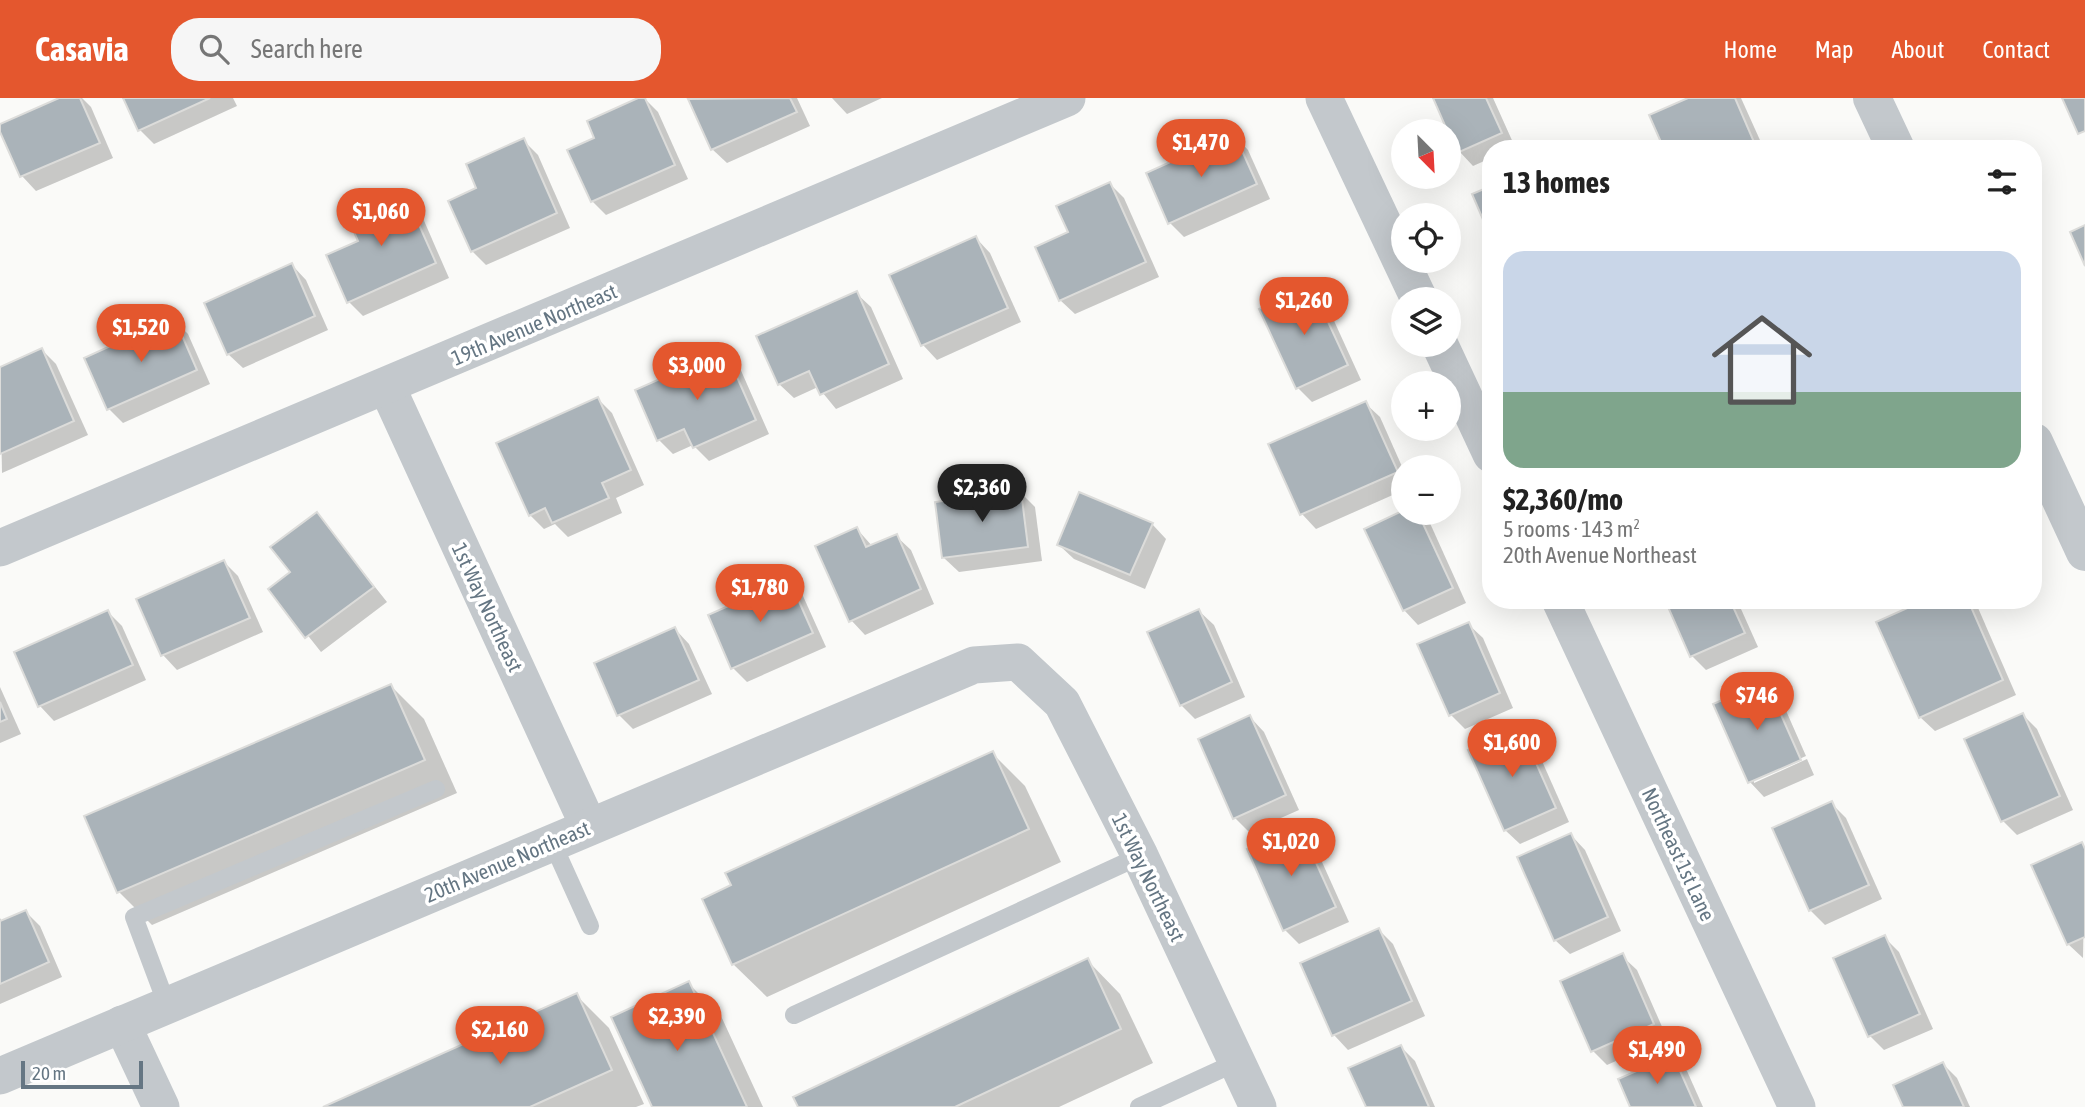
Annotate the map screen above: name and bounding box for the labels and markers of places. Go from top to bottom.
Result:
pin: $1,470 [1144,120,1258,179]
pin: $1,060 [324,188,438,248]
pin: $1,260 [1247,278,1361,337]
pin: $1,520 [84,304,198,364]
pin: $3,000 [640,342,754,402]
pin: $2,360 [925,464,1039,524]
pin: $1,780 [703,564,817,624]
pin: $746 [1716,672,1798,732]
pin: $1,600 [1455,720,1569,779]
pin: $1,020 [1234,818,1348,878]
pin: $2,390 [620,993,734,1053]
pin: $2,160 [443,1006,557,1066]
pin: $1,490 [1600,1026,1714,1086]

